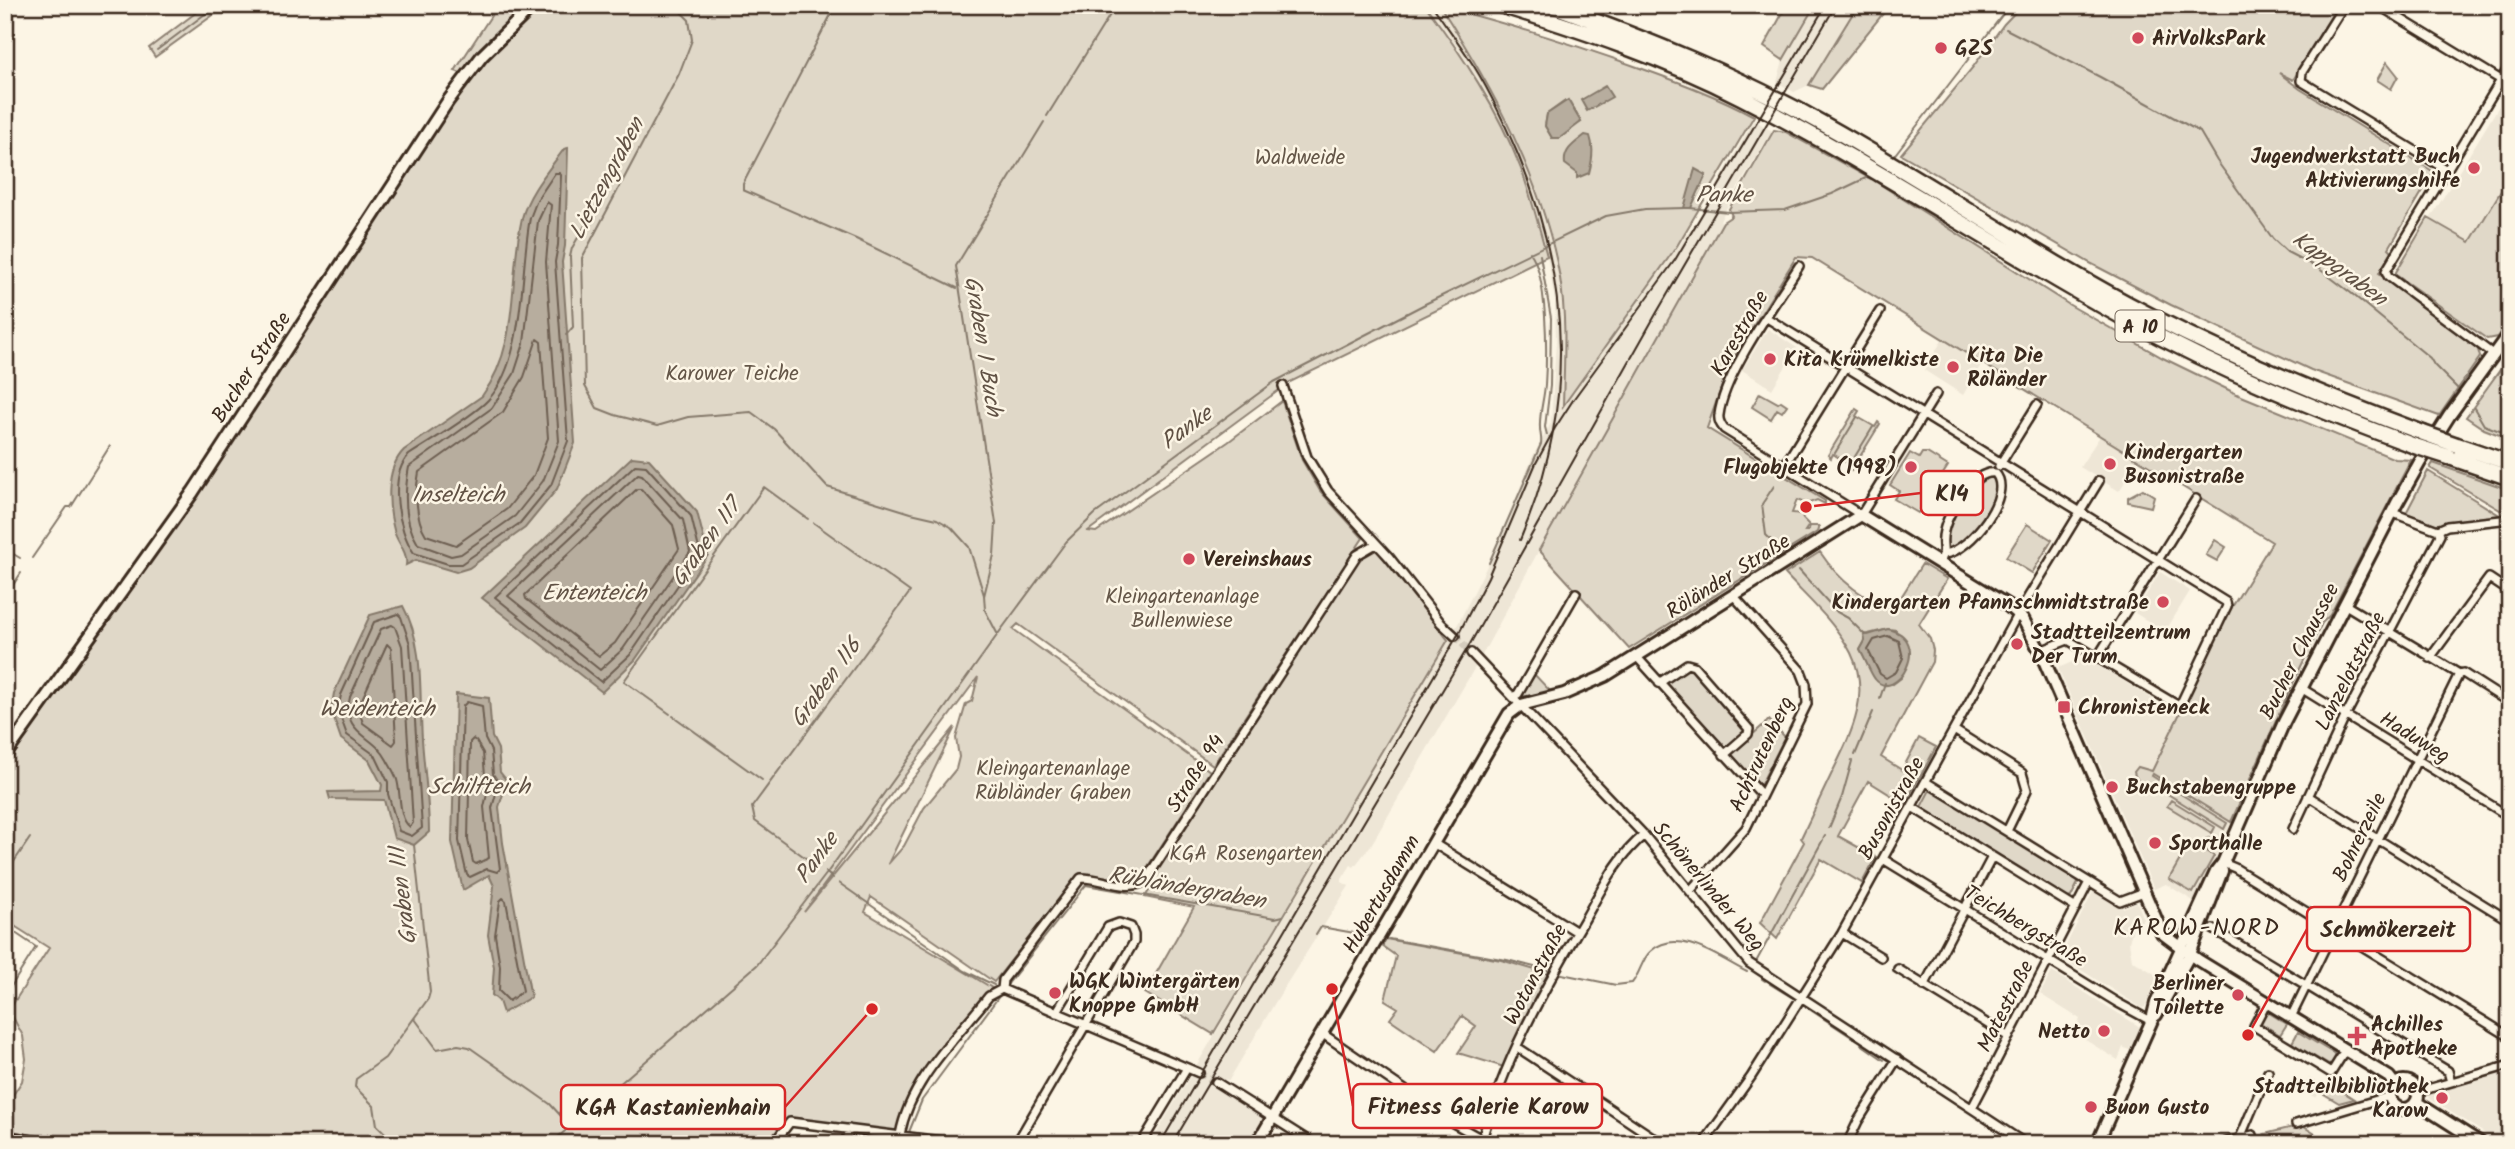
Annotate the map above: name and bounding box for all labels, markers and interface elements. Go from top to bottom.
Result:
place label: AirVolksPark [2152,23,2266,56]
marker: AirVolksPark [2130,30,2146,46]
place label: GZS [1955,33,1993,66]
marker: GZS [1933,40,1949,56]
water label: Lietzengraben [560,110,656,247]
place label: Jugendwerkstatt Buch Aktivierungshilfe [2251,141,2460,198]
park label: Waldweide [1255,142,1346,175]
marker: Jugendwerkstatt Buch Aktivierungshilfe [2466,160,2482,176]
water label: Panke [1696,178,1755,214]
water label: Kappgraben [2284,223,2395,318]
water label: Graben 1 Buch [953,274,1011,420]
street label: Karestraße [1702,284,1778,383]
street label: Bucher Straße [204,305,301,430]
road number: A 10 [2116,310,2164,342]
place label: Kita Die Röländer [1967,340,2048,397]
place label: Kita Krümelkiste [1784,344,1939,377]
marker: Kita Krümelkiste [1762,351,1778,367]
park label: Karower Teiche [665,358,799,391]
marker: Kita Die Röländer [1945,359,1961,375]
water label: Panke [1154,396,1223,460]
place label: Kindergarten Busonistraße [2124,437,2244,494]
place label: Flugobjekte (1998) [1723,452,1897,485]
marker: Kindergarten Busonistraße [2102,456,2118,472]
marker: Flugobjekte (1998) [1903,459,1919,475]
callout: K14 [1921,471,1983,515]
text: K14 [1935,477,1969,513]
water label: Inselteich [412,478,506,514]
water label: Graben 117 [662,488,754,595]
street label: Röländer Straße [1660,526,1798,629]
place label: Vereinshaus [1203,544,1312,577]
marker: Vereinshaus [1181,551,1197,567]
water label: Ententeich [542,576,648,612]
street label: Bucher Chaussee [2252,577,2349,726]
park label: Kleingartenanlage Bullenwiese [1105,581,1260,638]
place label: Kindergarten Pfannschmidtstraße [1832,587,2149,620]
marker: Kindergarten Pfannschmidtstraße [2155,594,2171,610]
street label: Lanzelotstraße [2307,606,2396,737]
place label: Stadtteilzentrum Der Turm [2031,617,2191,674]
water label: Graben 116 [782,629,873,736]
marker: Stadtteilzentrum Der Turm [2009,636,2025,652]
street label: Achtrutenberg [1721,691,1804,818]
water label: Weidenteich [319,692,436,728]
place label: Chronisteneck [2078,692,2210,725]
marker: Chronisteneck [2056,699,2072,715]
street label: Haduweg [2372,704,2456,773]
street label: Straße 94 [1158,728,1234,820]
street label: Busonistraße [1850,751,1935,866]
park label: Kleingartenanlage Rübländer Graben [975,753,1131,810]
water label: Schilfteich [428,770,532,806]
place label: Buchstabengruppe [2126,772,2296,805]
marker: Buchstabengruppe [2104,779,2120,795]
street label: Bohrerzeile [2325,787,2396,888]
street label: Schönerlinder Weg [1643,815,1772,959]
water label: Panke [786,823,850,892]
place label: Sporthalle [2169,828,2263,861]
street label: Hubertusdamm [1335,829,1430,960]
marker: Sporthalle [2147,835,2163,851]
park label: KGA Rosengarten [1169,838,1323,871]
water label: Graben 111 [380,841,428,947]
water label: Rübländergraben [1105,857,1270,921]
street label: Teichbergstraße [1957,877,2094,978]
callout: Schmökerzeit [2307,907,2470,951]
district label: KAROW-NORD [2113,909,2281,948]
text: Schmökerzeit [2320,913,2456,949]
street label: Wotanstraße [1496,918,1577,1031]
street label: Matestraße [1969,954,2044,1059]
place label: WGK Wintergärten Knoppe GmbH [1069,966,1240,1023]
place label: Berliner Toilette [2153,968,2225,1025]
marker: WGK Wintergärten Knoppe GmbH [1047,985,1063,1001]
marker: Berliner Toilette [2230,987,2246,1003]
place label: Achilles Apotheke [2371,1009,2457,1066]
place label: Netto [2038,1016,2090,1049]
marker: Netto [2096,1023,2112,1039]
marker: Achilles Apotheke [2349,1028,2365,1044]
place label: Stadtteilbibliothek Karow [2253,1071,2429,1128]
callout: Fitness Galerie Karow [1353,1084,1602,1128]
callout: KGA Kastanienhain [561,1085,785,1129]
text: Fitness Galerie Karow [1367,1090,1589,1126]
marker: Stadtteilbibliothek Karow [2434,1090,2450,1106]
text: KGA Kastanienhain [575,1091,771,1127]
place label: Buon Gusto [2105,1092,2210,1125]
marker: Buon Gusto [2083,1099,2099,1115]

